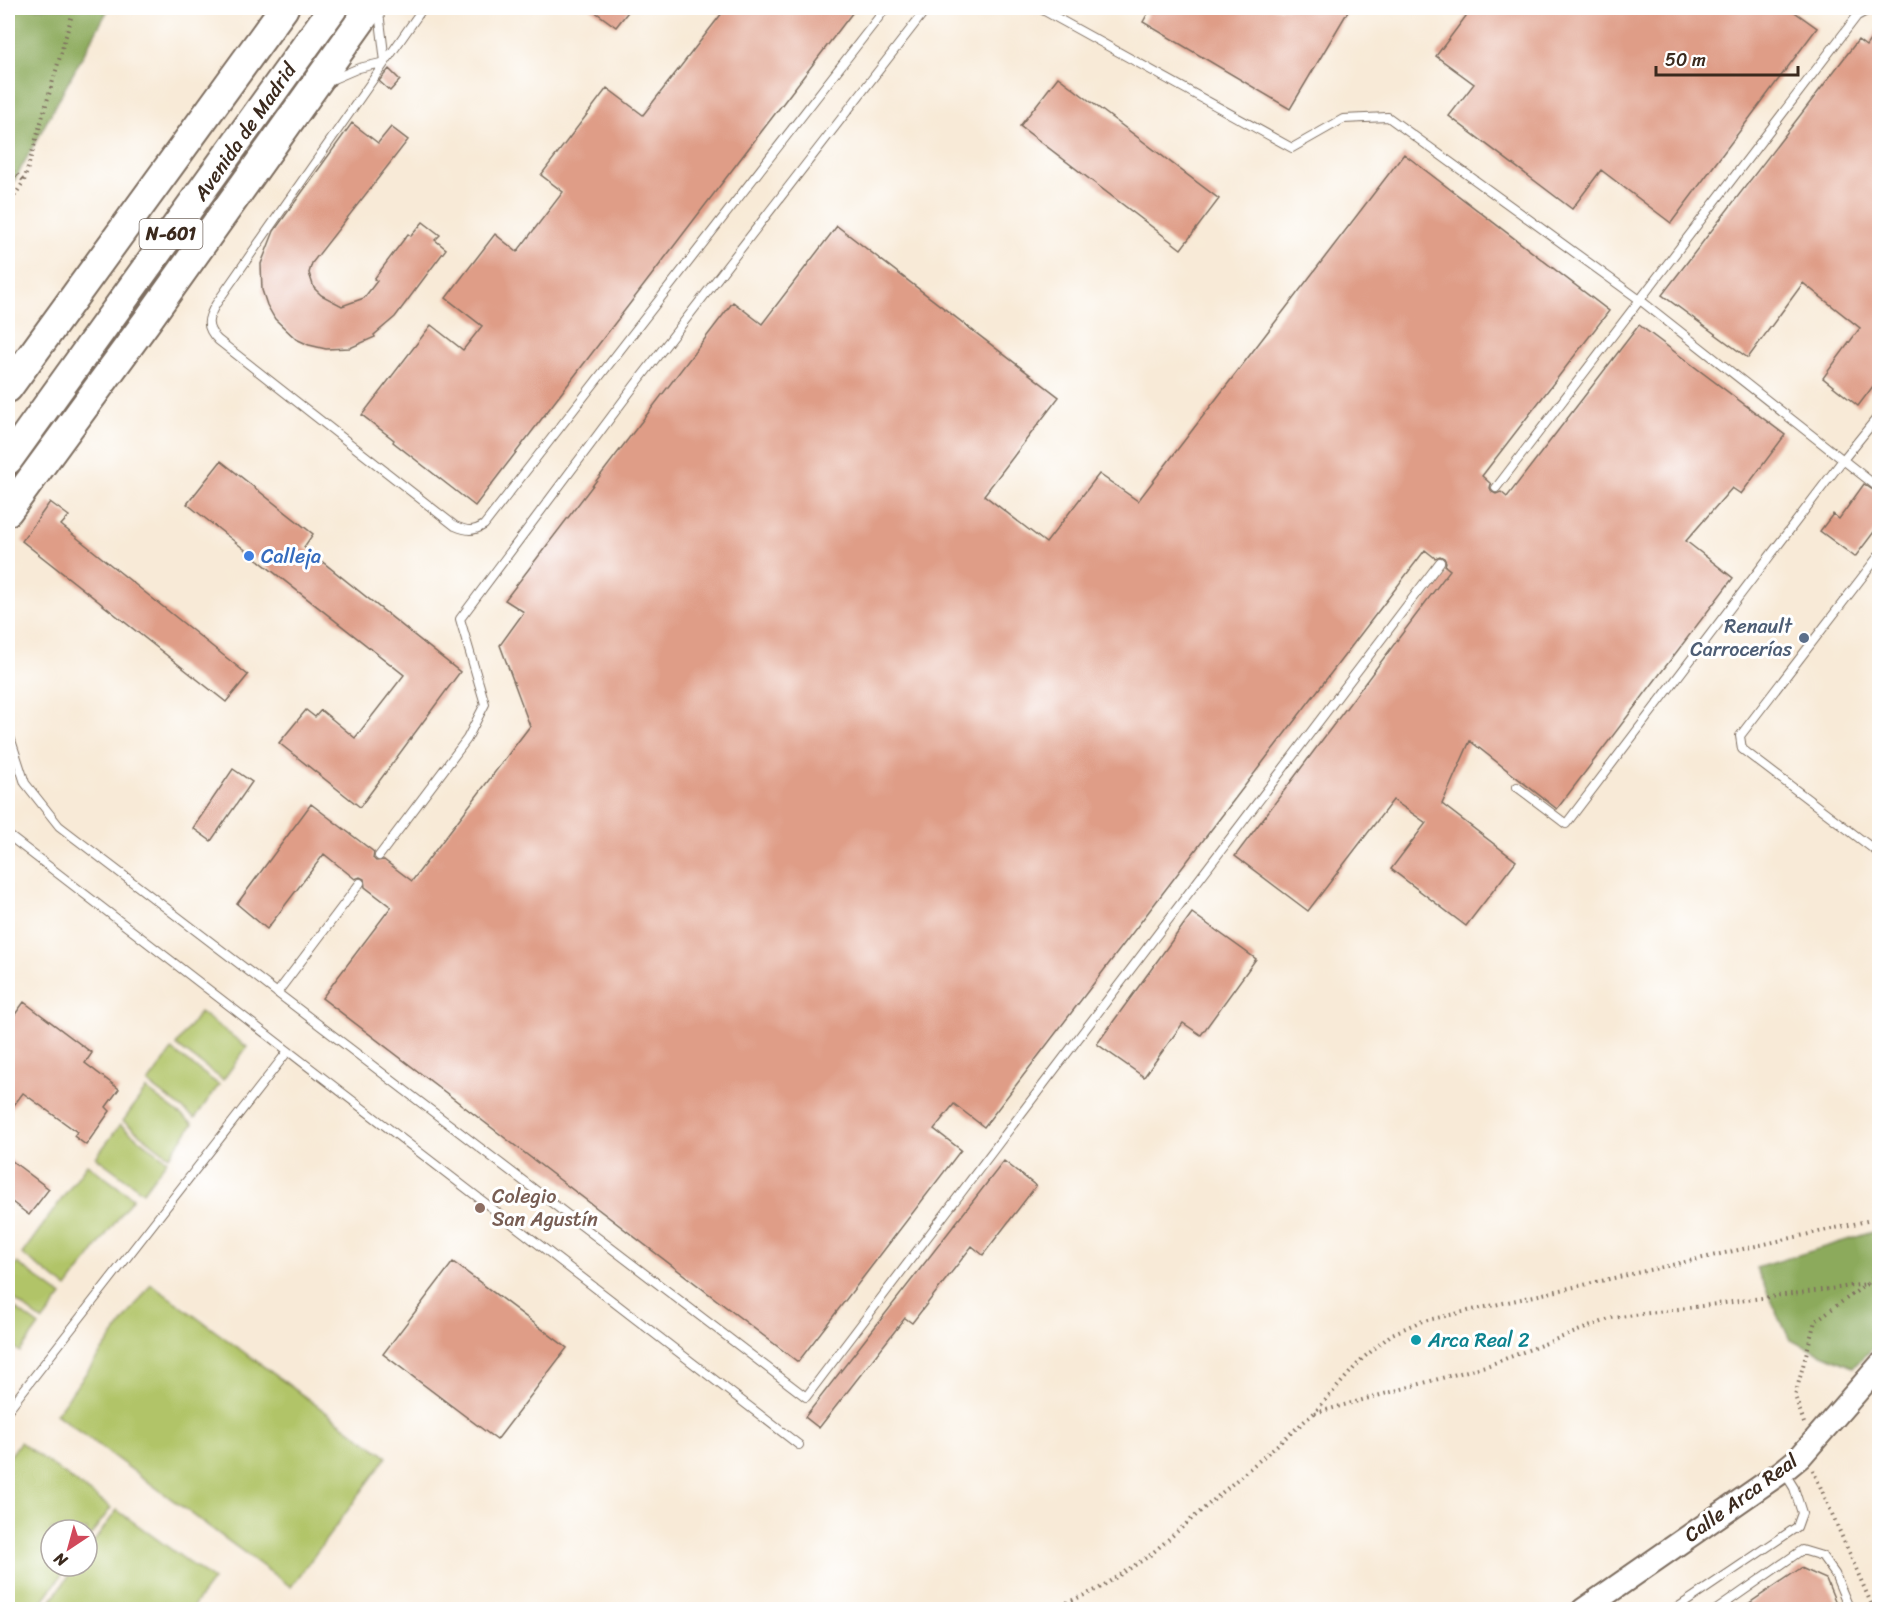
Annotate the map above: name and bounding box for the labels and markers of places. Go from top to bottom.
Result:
place label: Calleja [261,539,321,574]
marker: Calleja [242,549,256,563]
place label: Renault Carrocerías [1690,609,1793,667]
marker: Renault Carrocerías [1797,631,1811,645]
place label: Colegio San Agustín [492,1179,598,1237]
marker: Colegio San Agustín [473,1201,487,1215]
place label: Arca Real 2 [1427,1323,1530,1358]
marker: Arca Real 2 [1409,1333,1423,1347]

